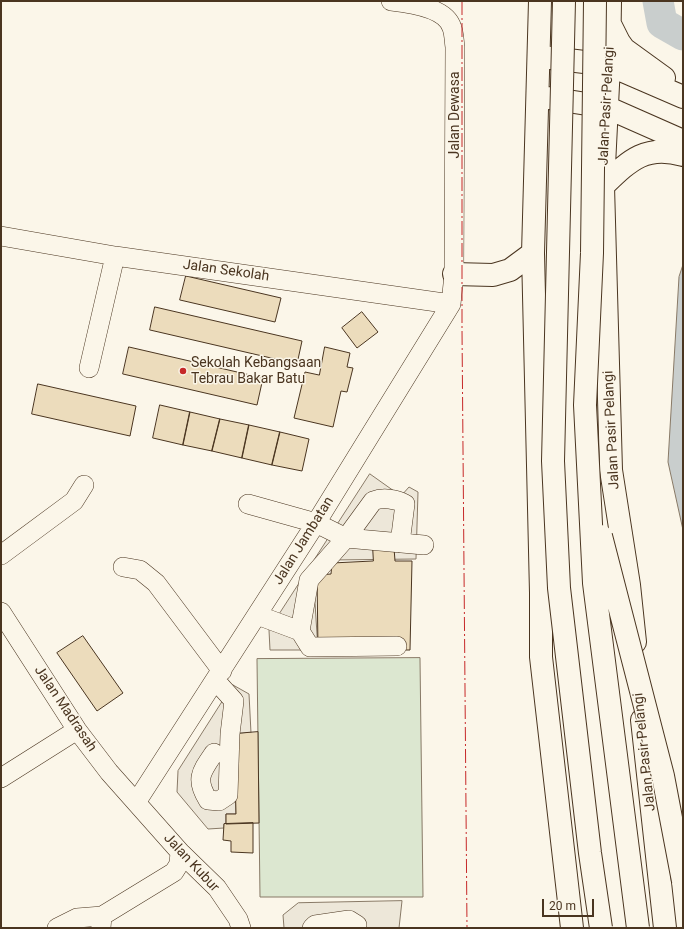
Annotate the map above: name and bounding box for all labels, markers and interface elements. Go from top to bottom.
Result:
street label: Jalan Pasir Pelangi [595,46,619,166]
street label: Jalan Dewasa [447,71,463,159]
street label: Jalan Sekolah [182,257,270,285]
place label: Sekolah Kebangsaan Tebrau Bakar Batu [191,355,321,388]
marker: Sekolah Kebangsaan Tebrau Bakar Batu [178,366,188,376]
street label: Jalan Pasir Pelangi [600,370,624,490]
street label: Jalan Jambatan [270,494,338,588]
street label: Jalan Madrasah [30,663,100,755]
street label: Jalan Pasir Pelangi [630,692,660,812]
street label: Jalan Kubur [160,830,222,896]
scale bar [544,891,596,917]
text: 20 m [549,899,576,913]

